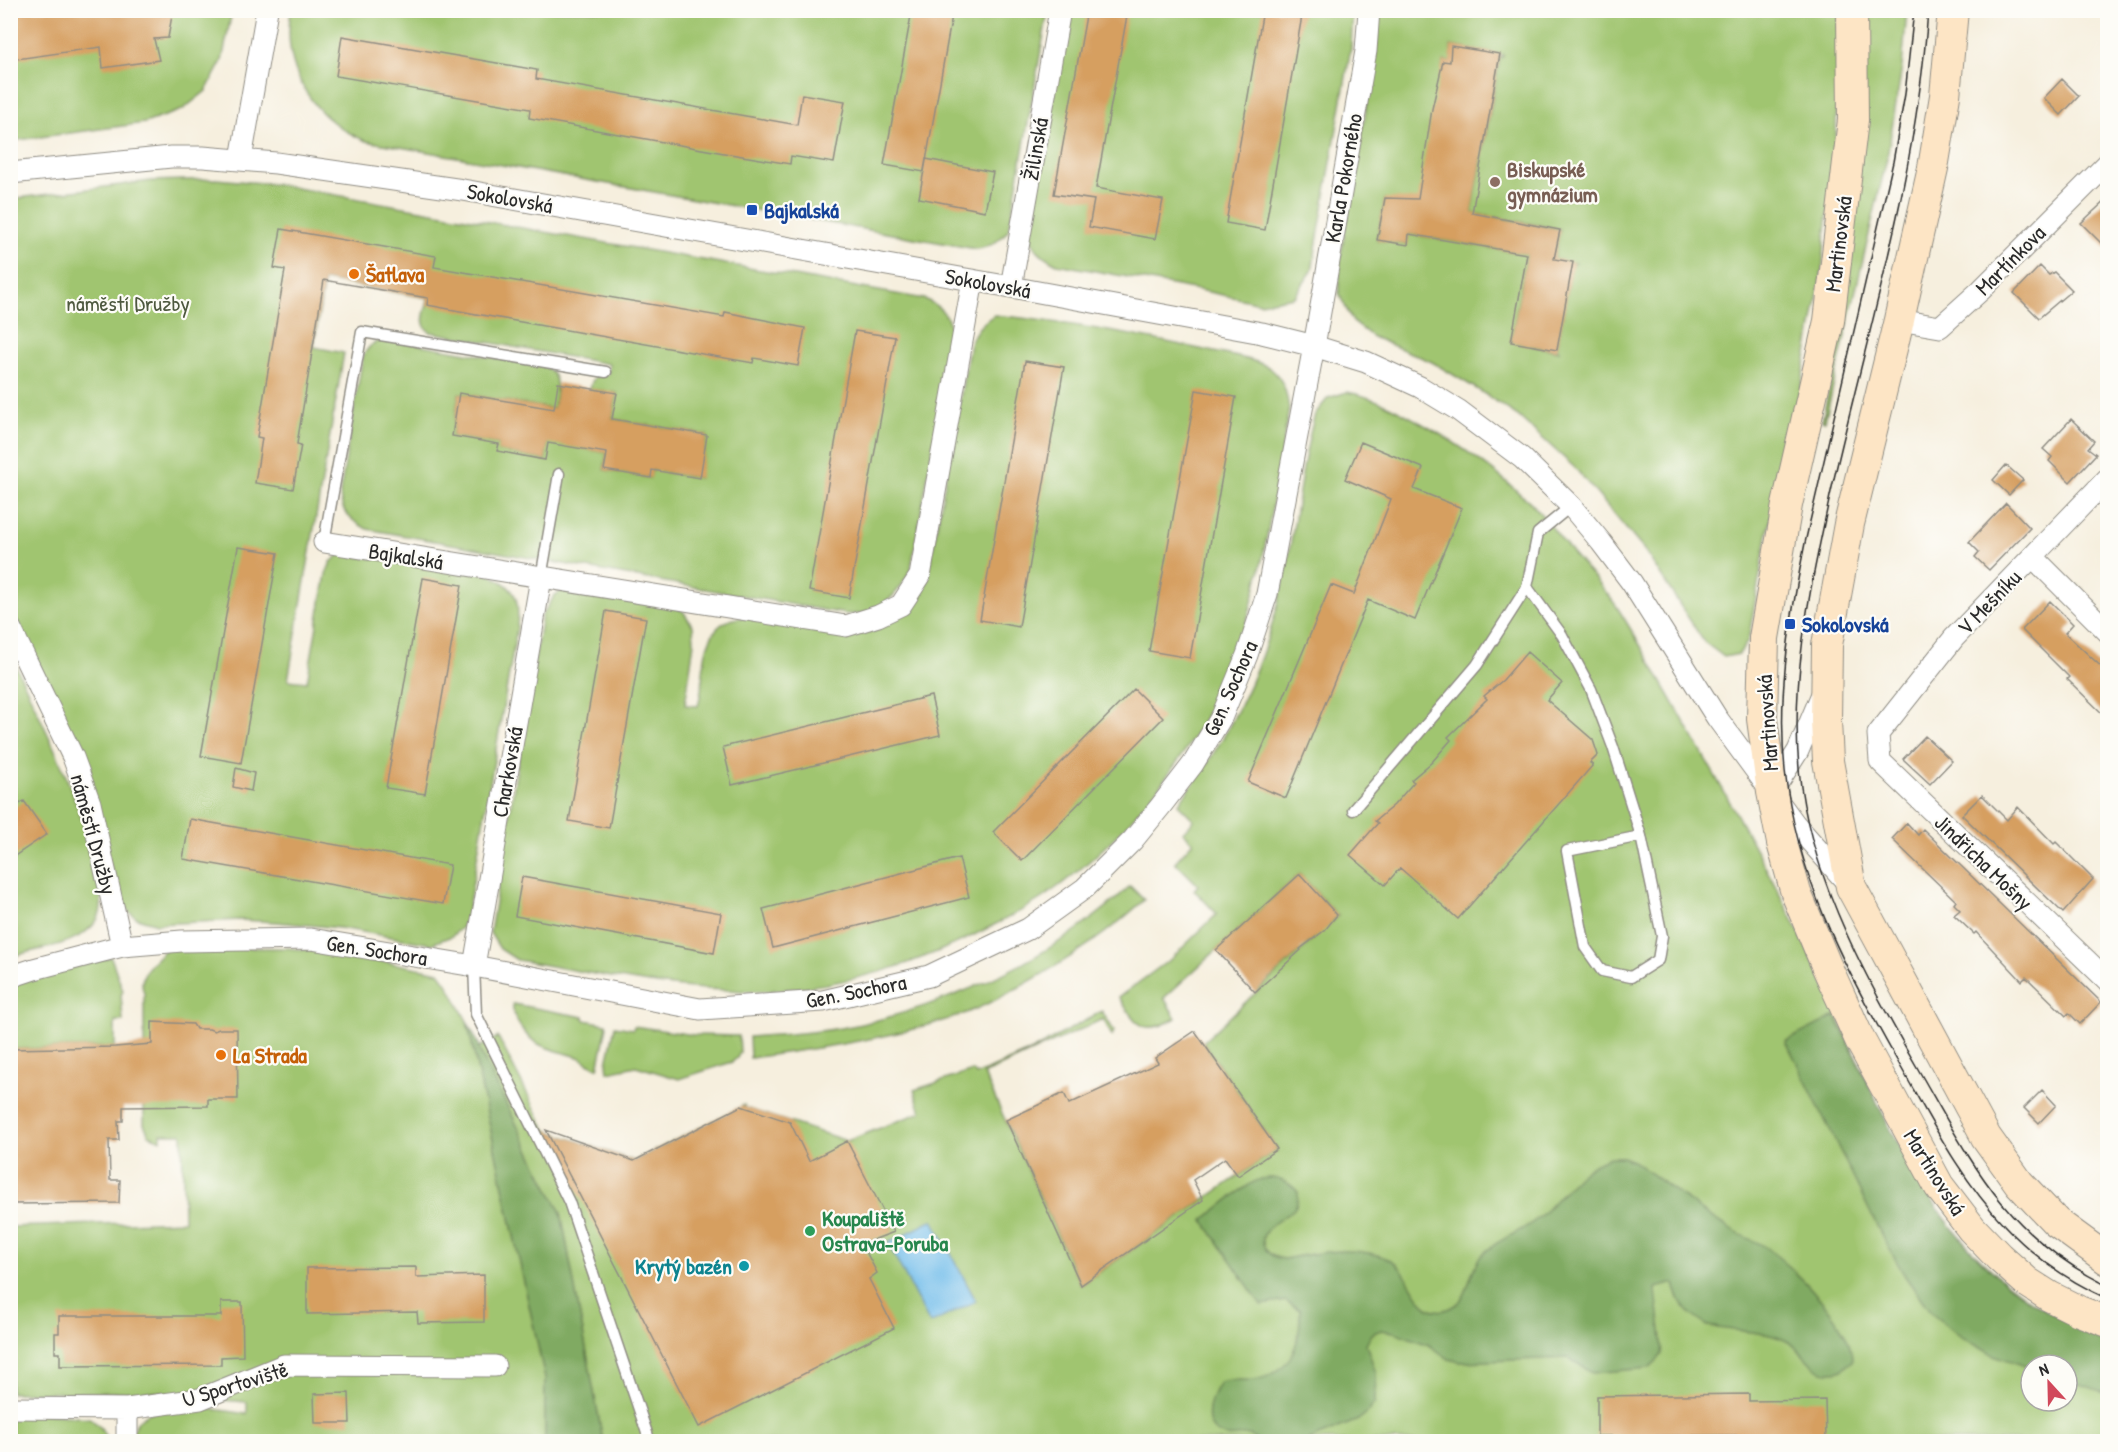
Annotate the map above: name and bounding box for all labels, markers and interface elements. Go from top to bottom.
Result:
street label: Karla Pokorného [1317,111,1369,245]
street label: Žilinská [1015,115,1055,183]
place label: Biskupské gymnázium [1507,154,1598,210]
marker: Biskupské gymnázium [1488,175,1502,189]
street label: Sokolovská [465,176,556,220]
street label: Martinovská [1817,194,1859,294]
place label: Bajkalská [764,195,839,225]
marker: Bajkalská [745,203,759,217]
street label: Martínkova [1968,218,2052,302]
place label: Šatlava [366,259,425,289]
street label: Sokolovská [943,261,1034,305]
marker: Šatlava [347,267,361,281]
park label: náměstí Družby [66,288,190,318]
street label: Bajkalská [367,535,446,577]
street label: V Mešníku [1950,562,2028,641]
place label: Sokolovská [1802,609,1889,639]
marker: Sokolovská [1783,617,1797,631]
street label: Gen. Sochora [1196,635,1265,741]
street label: Martinovská [1749,673,1785,772]
street label: Charkovská [484,724,530,820]
street label: náměstí Družby [63,770,125,898]
street label: Jindřicha Mošny [1928,807,2040,917]
street label: Gen. Sochora [324,927,430,973]
street label: Gen. Sochora [803,966,909,1015]
place label: La Strada [233,1040,307,1070]
marker: La Strada [214,1048,228,1062]
street label: Martinovská [1897,1123,1973,1221]
place label: Koupaliště Ostrava-Poruba [822,1203,948,1258]
marker: Koupaliště Ostrava-Poruba [803,1224,817,1238]
place label: Krytý bazén [635,1251,732,1282]
marker: Krytý bazén [737,1259,751,1273]
north arrow [2019,1353,2079,1413]
street label: U Sportoviště [179,1354,292,1414]
text: N [2035,1357,2052,1381]

